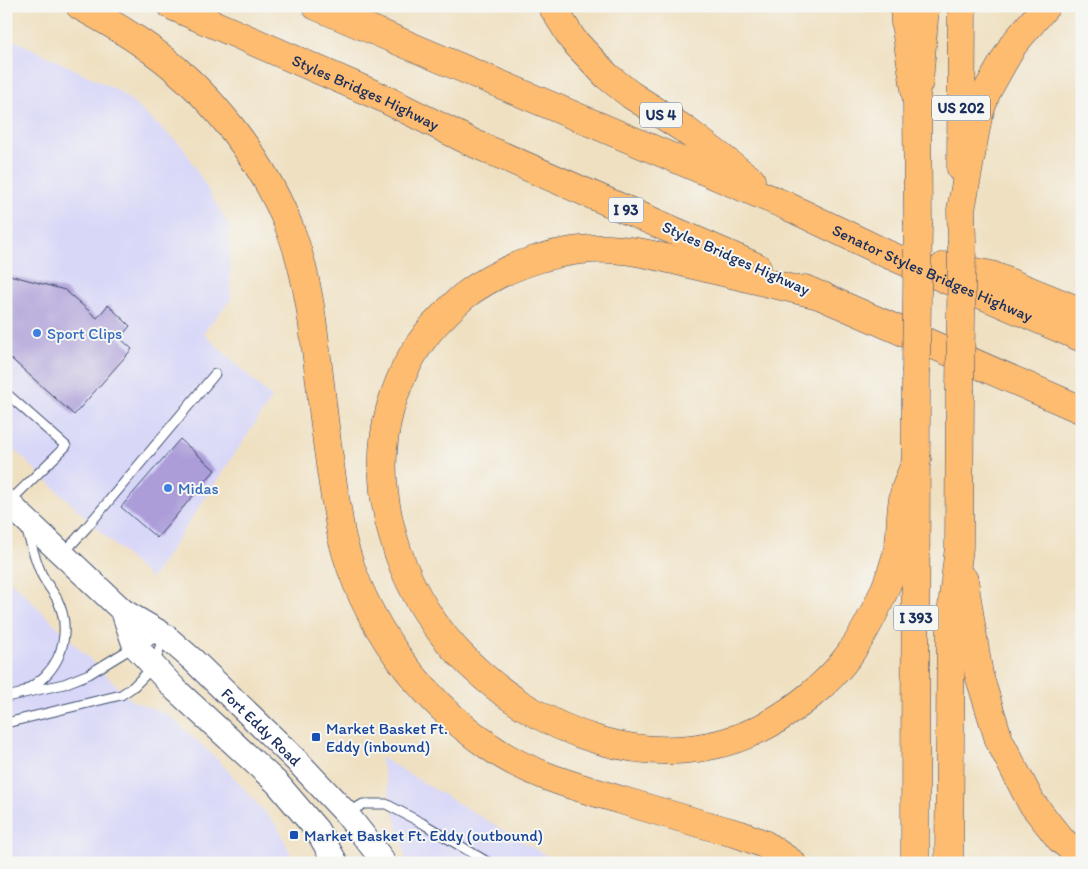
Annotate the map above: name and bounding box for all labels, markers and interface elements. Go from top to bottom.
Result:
street label: Styles Bridges Highway [289,50,443,134]
road number: US 202 [932,96,990,120]
road number: US 4 [640,102,682,128]
road number: I 93 [608,198,644,222]
street label: Styles Bridges Highway [659,217,813,299]
street label: Senator Styles Bridges Highway [829,220,1036,325]
place label: Sport Clips [47,324,122,343]
marker: Sport Clips [31,327,43,339]
place label: Midas [178,479,219,498]
marker: Midas [162,482,174,494]
road number: I 393 [894,606,938,630]
street label: Fort Eddy Road [218,684,306,770]
place label: Market Basket Ft. Eddy (inbound) [326,719,448,756]
marker: Market Basket Ft. Eddy (inbound) [310,731,322,743]
place label: Market Basket Ft. Eddy (outbound) [304,826,543,845]
marker: Market Basket Ft. Eddy (outbound) [288,829,300,841]

